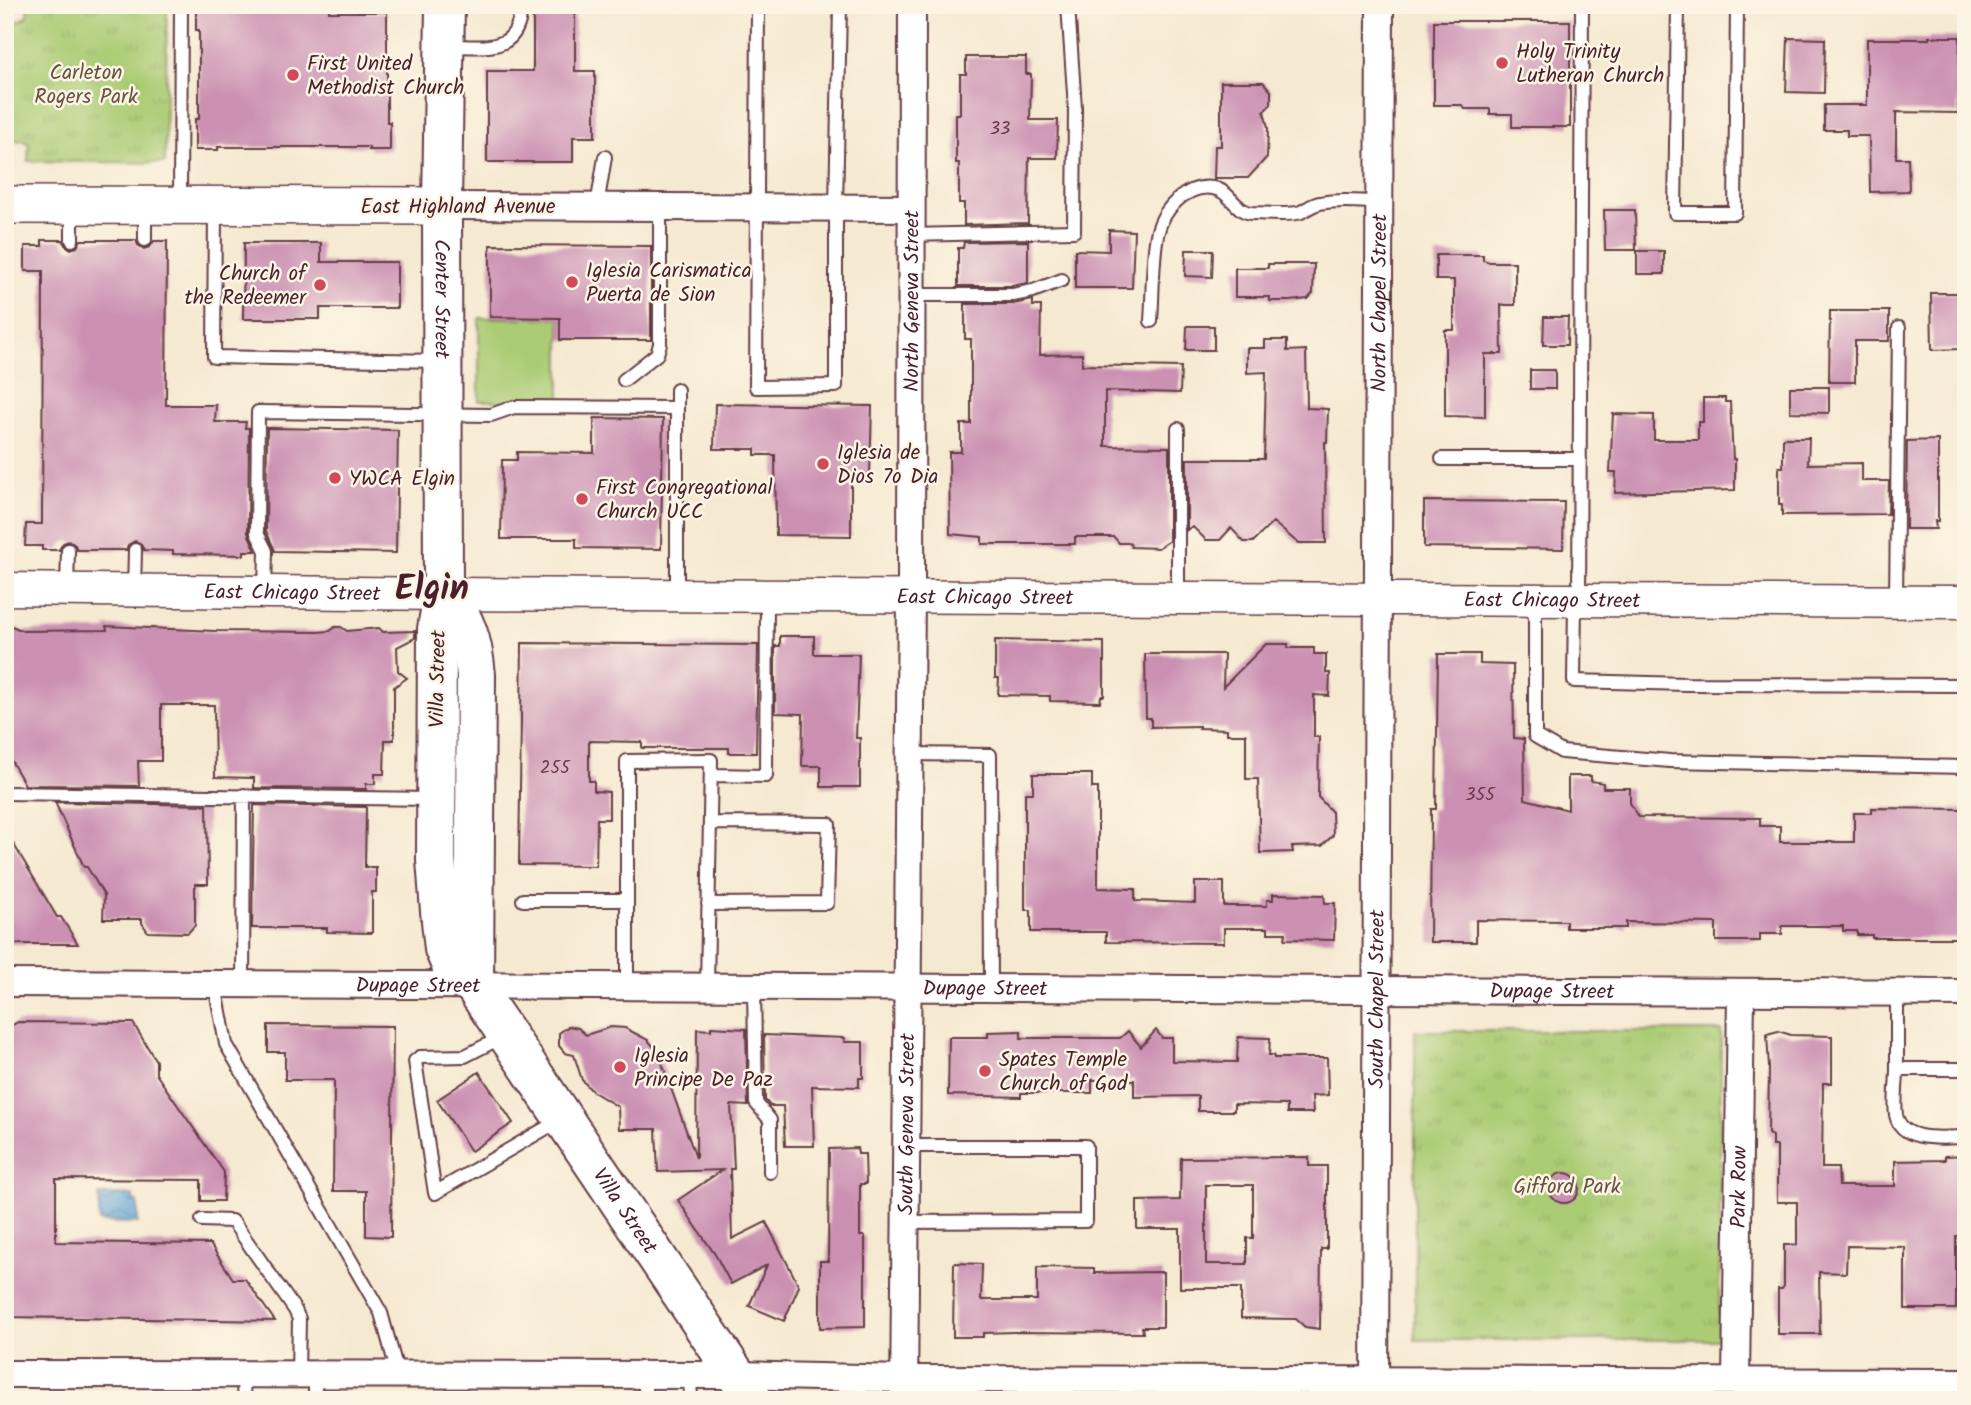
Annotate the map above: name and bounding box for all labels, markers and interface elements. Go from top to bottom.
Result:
place label: Holy Trinity Lutheran Church [1516,36,1664,93]
place label: First United Methodist Church [307,48,464,105]
marker: Holy Trinity Lutheran Church [1494,55,1510,71]
park label: Carleton Rogers Park [34,57,138,114]
marker: First United Methodist Church [285,67,301,83]
house number: 33 [990,115,1010,144]
street label: East Highland Avenue [361,191,556,224]
street label: North Geneva Street [896,209,930,392]
street label: North Chapel Street [1364,213,1397,392]
street label: Center Street [424,239,457,360]
place label: Iglesia Carismatica Puerta de Sion [586,255,752,312]
place label: Church of the Redeemer [185,258,308,315]
marker: Iglesia Carismatica Puerta de Sion [564,274,580,290]
marker: Church of the Redeemer [312,277,328,293]
place label: Iglesia de Dios 7o Dia [837,437,938,494]
marker: Iglesia de Dios 7o Dia [815,456,831,472]
place label: YWCA Elgin [349,463,455,496]
marker: YWCA Elgin [327,470,343,486]
place label: First Congregational Church UCC [596,472,773,529]
marker: First Congregational Church UCC [574,491,590,507]
district label: Elgin [395,562,469,618]
street label: East Chicago Street [203,576,381,611]
street label: East Chicago Street [896,581,1074,615]
street label: East Chicago Street [1463,584,1641,618]
street label: Villa Street [421,629,456,728]
house number: 255 [540,754,571,783]
house number: 355 [1465,781,1496,810]
street label: South Chapel Street [1361,909,1395,1088]
street label: Dupage Street [356,970,481,1003]
street label: Dupage Street [923,973,1048,1006]
street label: Dupage Street [1490,976,1615,1009]
street label: South Geneva Street [891,1032,925,1215]
place label: Iglesia Principe De Paz [634,1040,773,1097]
place label: Spates Temple Church of God [999,1044,1128,1101]
marker: Iglesia Principe De Paz [612,1059,628,1075]
marker: Spates Temple Church of God [977,1063,993,1079]
street label: Park Row [1723,1145,1757,1228]
street label: Villa Street [583,1162,666,1262]
park label: Gifford Park [1513,1171,1621,1204]

